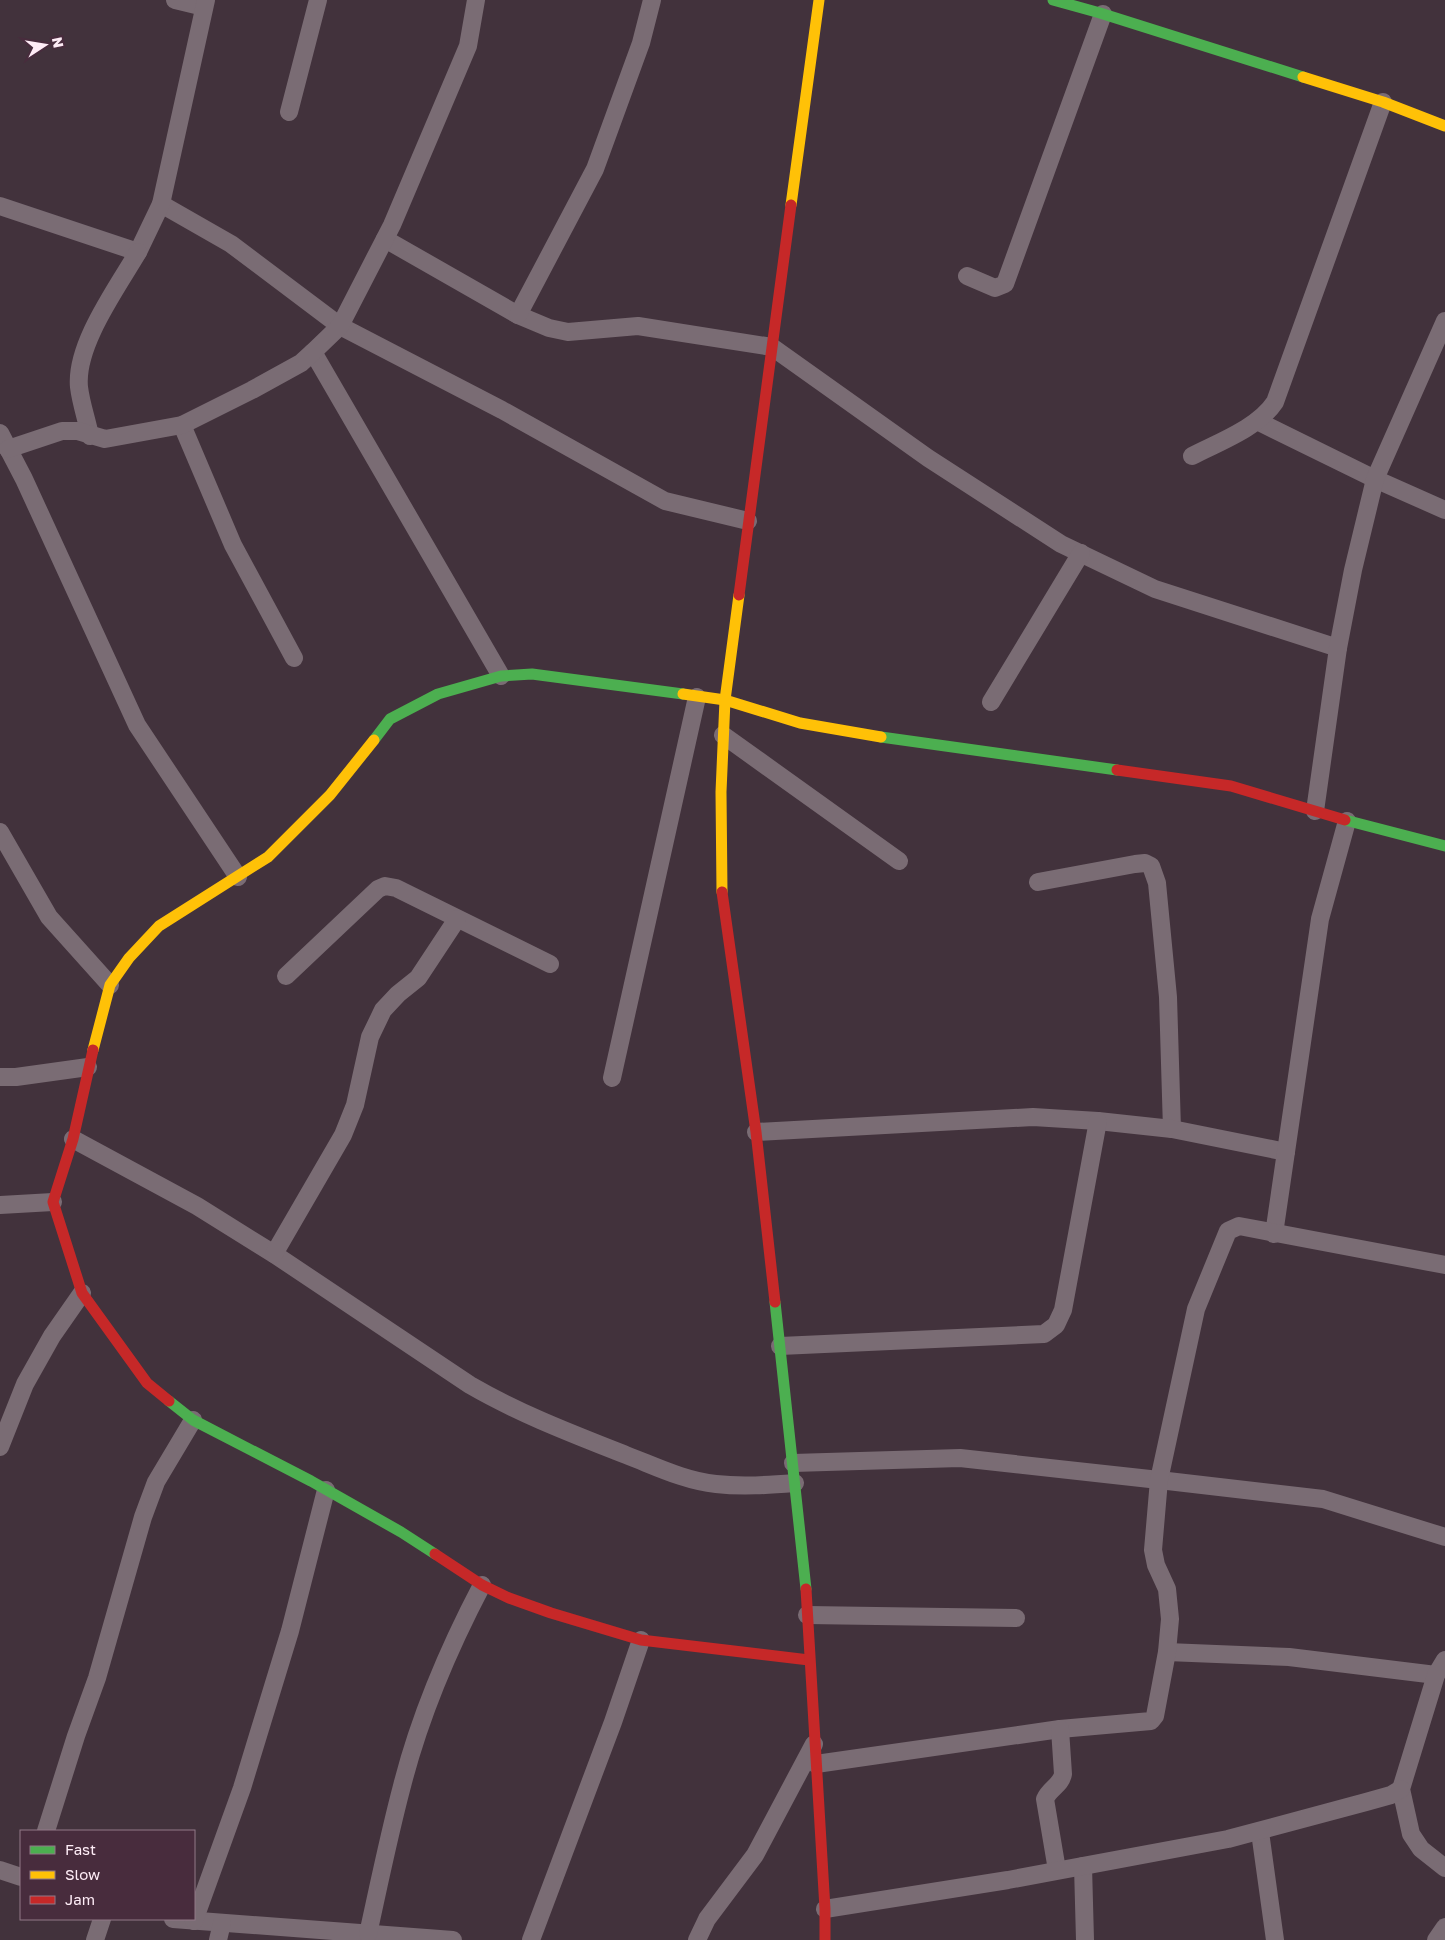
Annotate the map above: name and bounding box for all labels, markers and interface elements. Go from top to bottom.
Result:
north arrow [20,20,70,70]
text: N [49,35,68,49]
legend [20,1830,195,1920]
text: Fast [65,1840,96,1858]
text: Slow [65,1865,100,1883]
text: Jam [65,1890,95,1908]

